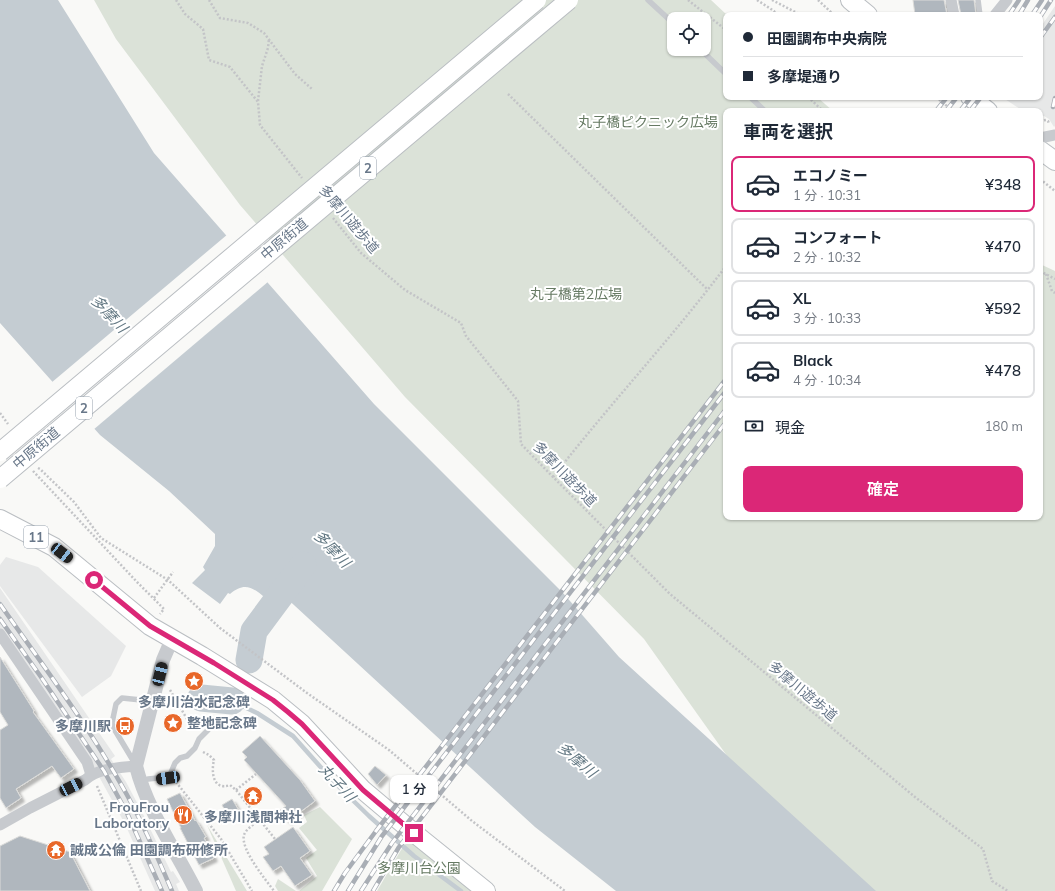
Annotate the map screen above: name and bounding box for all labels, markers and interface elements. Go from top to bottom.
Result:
map controls [667,12,711,56]
button: locate [667,12,711,56]
text: 田園調布中央病院 [767,29,887,48]
text: 多摩堤通り [767,67,842,86]
park label: 丸子橋ピクニック広場 [578,113,718,131]
text: 車両を選択 [743,120,833,143]
road number: 2 [360,157,376,179]
icon: car [745,166,781,202]
text: エコノミー [793,166,868,185]
text: ¥348 [985,175,1021,194]
street label: 多摩川遊歩道 [315,181,383,257]
text: 1 分 · 10:31 [793,187,861,203]
street label: 中原街道 [257,214,311,264]
icon: car [745,228,781,264]
text: コンフォート [793,228,883,247]
text: ¥470 [985,237,1021,256]
text: 2 分 · 10:32 [793,249,861,265]
park label: 丸子橋第2広場 [530,285,622,303]
text: XL [793,289,811,308]
icon: car [745,290,781,326]
water label: 多摩川 [87,291,133,338]
text: ¥592 [985,299,1021,318]
text: 3 分 · 10:33 [793,310,861,326]
text: Black [793,351,832,370]
icon: car [745,352,781,388]
text: ¥478 [985,361,1021,380]
text: 4 分 · 10:34 [793,372,861,388]
road number: 2 [76,397,92,419]
icon: cash [743,415,765,437]
text: 現金 [775,418,805,437]
text: 180 m [985,418,1023,434]
street label: 中原街道 [9,423,63,473]
street label: 多摩川遊歩道 [529,438,601,510]
button: 確定 [743,466,1023,512]
road number: 11 [24,526,48,548]
water label: 多摩川 [310,526,356,573]
car [49,541,75,565]
route start [85,571,103,589]
street label: 多摩川遊歩道 [765,657,841,725]
car [151,661,169,687]
place icon: 多摩川治水記念碑 [183,670,205,692]
place label: 多摩川治水記念碑 [138,693,250,711]
place icon: 整地記念碑 [162,712,184,734]
place label: 整地記念碑 [187,714,257,732]
bus stop icon: 多摩川駅 [114,715,136,737]
place label: 多摩川駅 [55,717,111,735]
water label: 多摩川 [554,738,602,783]
water label: 丸子川 [315,760,361,807]
car [155,770,181,786]
callout: 1 分 [390,775,438,803]
car [58,776,84,798]
text: 1 分 [402,781,426,797]
temple icon: 多摩川浅間神社 [242,785,264,807]
place label: FrouFrou Laboratory [94,798,169,832]
restaurant icon: FrouFrou Laboratory [172,804,194,826]
place label: 多摩川浅間神社 [204,808,302,826]
route end [405,824,423,842]
temple icon: 誠成公倫 田園調布研修所 [45,839,67,861]
place label: 誠成公倫 田園調布研修所 [70,841,228,859]
park label: 多摩川台公園 [377,859,461,877]

